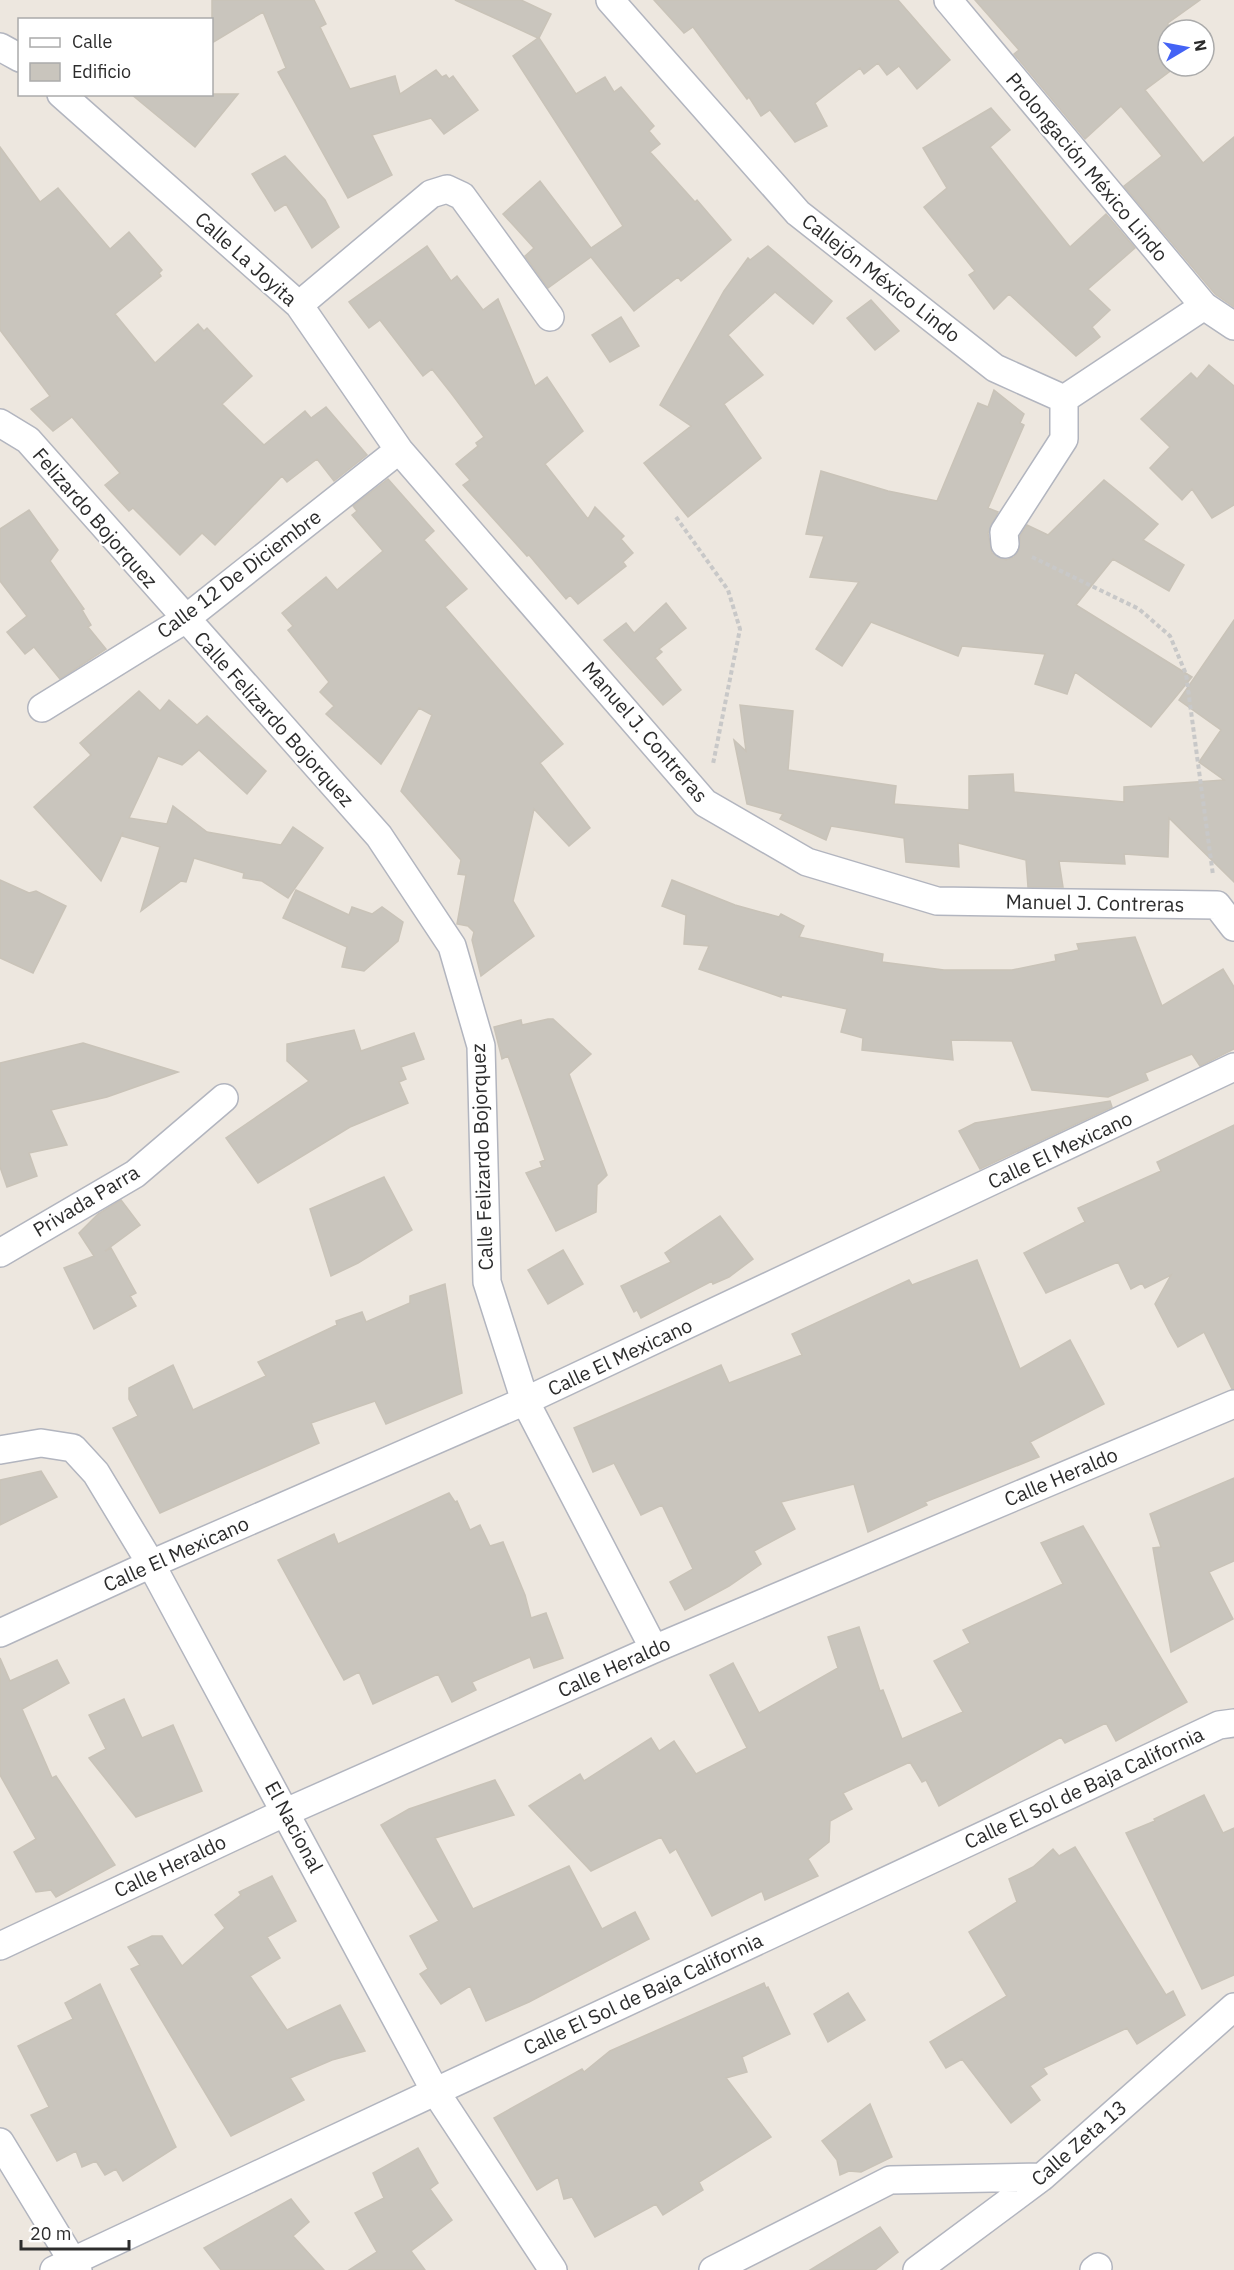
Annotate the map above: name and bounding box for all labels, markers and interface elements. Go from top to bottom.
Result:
legend [18,18,213,96]
north arrow [1156,18,1216,78]
text: Calle [72,30,112,53]
text: N [1190,38,1212,53]
text: Edificio [72,60,131,83]
street label: Prolongación México Lindo [1000,66,1175,267]
street label: Calle La Joyita [189,205,304,312]
street label: Callejón México Lindo [796,207,966,348]
street label: Felizardo Bojorquez [27,442,164,594]
street label: Calle 12 De Diciembre [151,503,326,644]
street label: Calle Felizardo Bojorquez [188,625,360,812]
street label: Manuel J. Contreras [577,655,714,808]
street label: Manuel J. Contreras [1005,887,1185,918]
street label: Calle Felizardo Bojorquez [464,1043,499,1271]
street label: Calle El Mexicano [983,1104,1137,1195]
street label: Privada Parra [28,1158,144,1243]
street label: Calle El Mexicano [543,1311,697,1402]
street label: Calle Heraldo [1000,1440,1122,1513]
street label: Calle El Mexicano [99,1509,253,1598]
street label: Calle Heraldo [553,1630,675,1703]
street label: Calle El Sol de Baja California [960,1720,1208,1855]
street label: El Nacional [259,1776,330,1877]
street label: Calle Heraldo [109,1828,230,1903]
street label: Calle El Sol de Baja California [519,1926,767,2061]
street label: Calle Zeta 13 [1025,2094,1132,2192]
scale bar [21,2213,129,2251]
text: 20 m [30,2222,72,2245]

